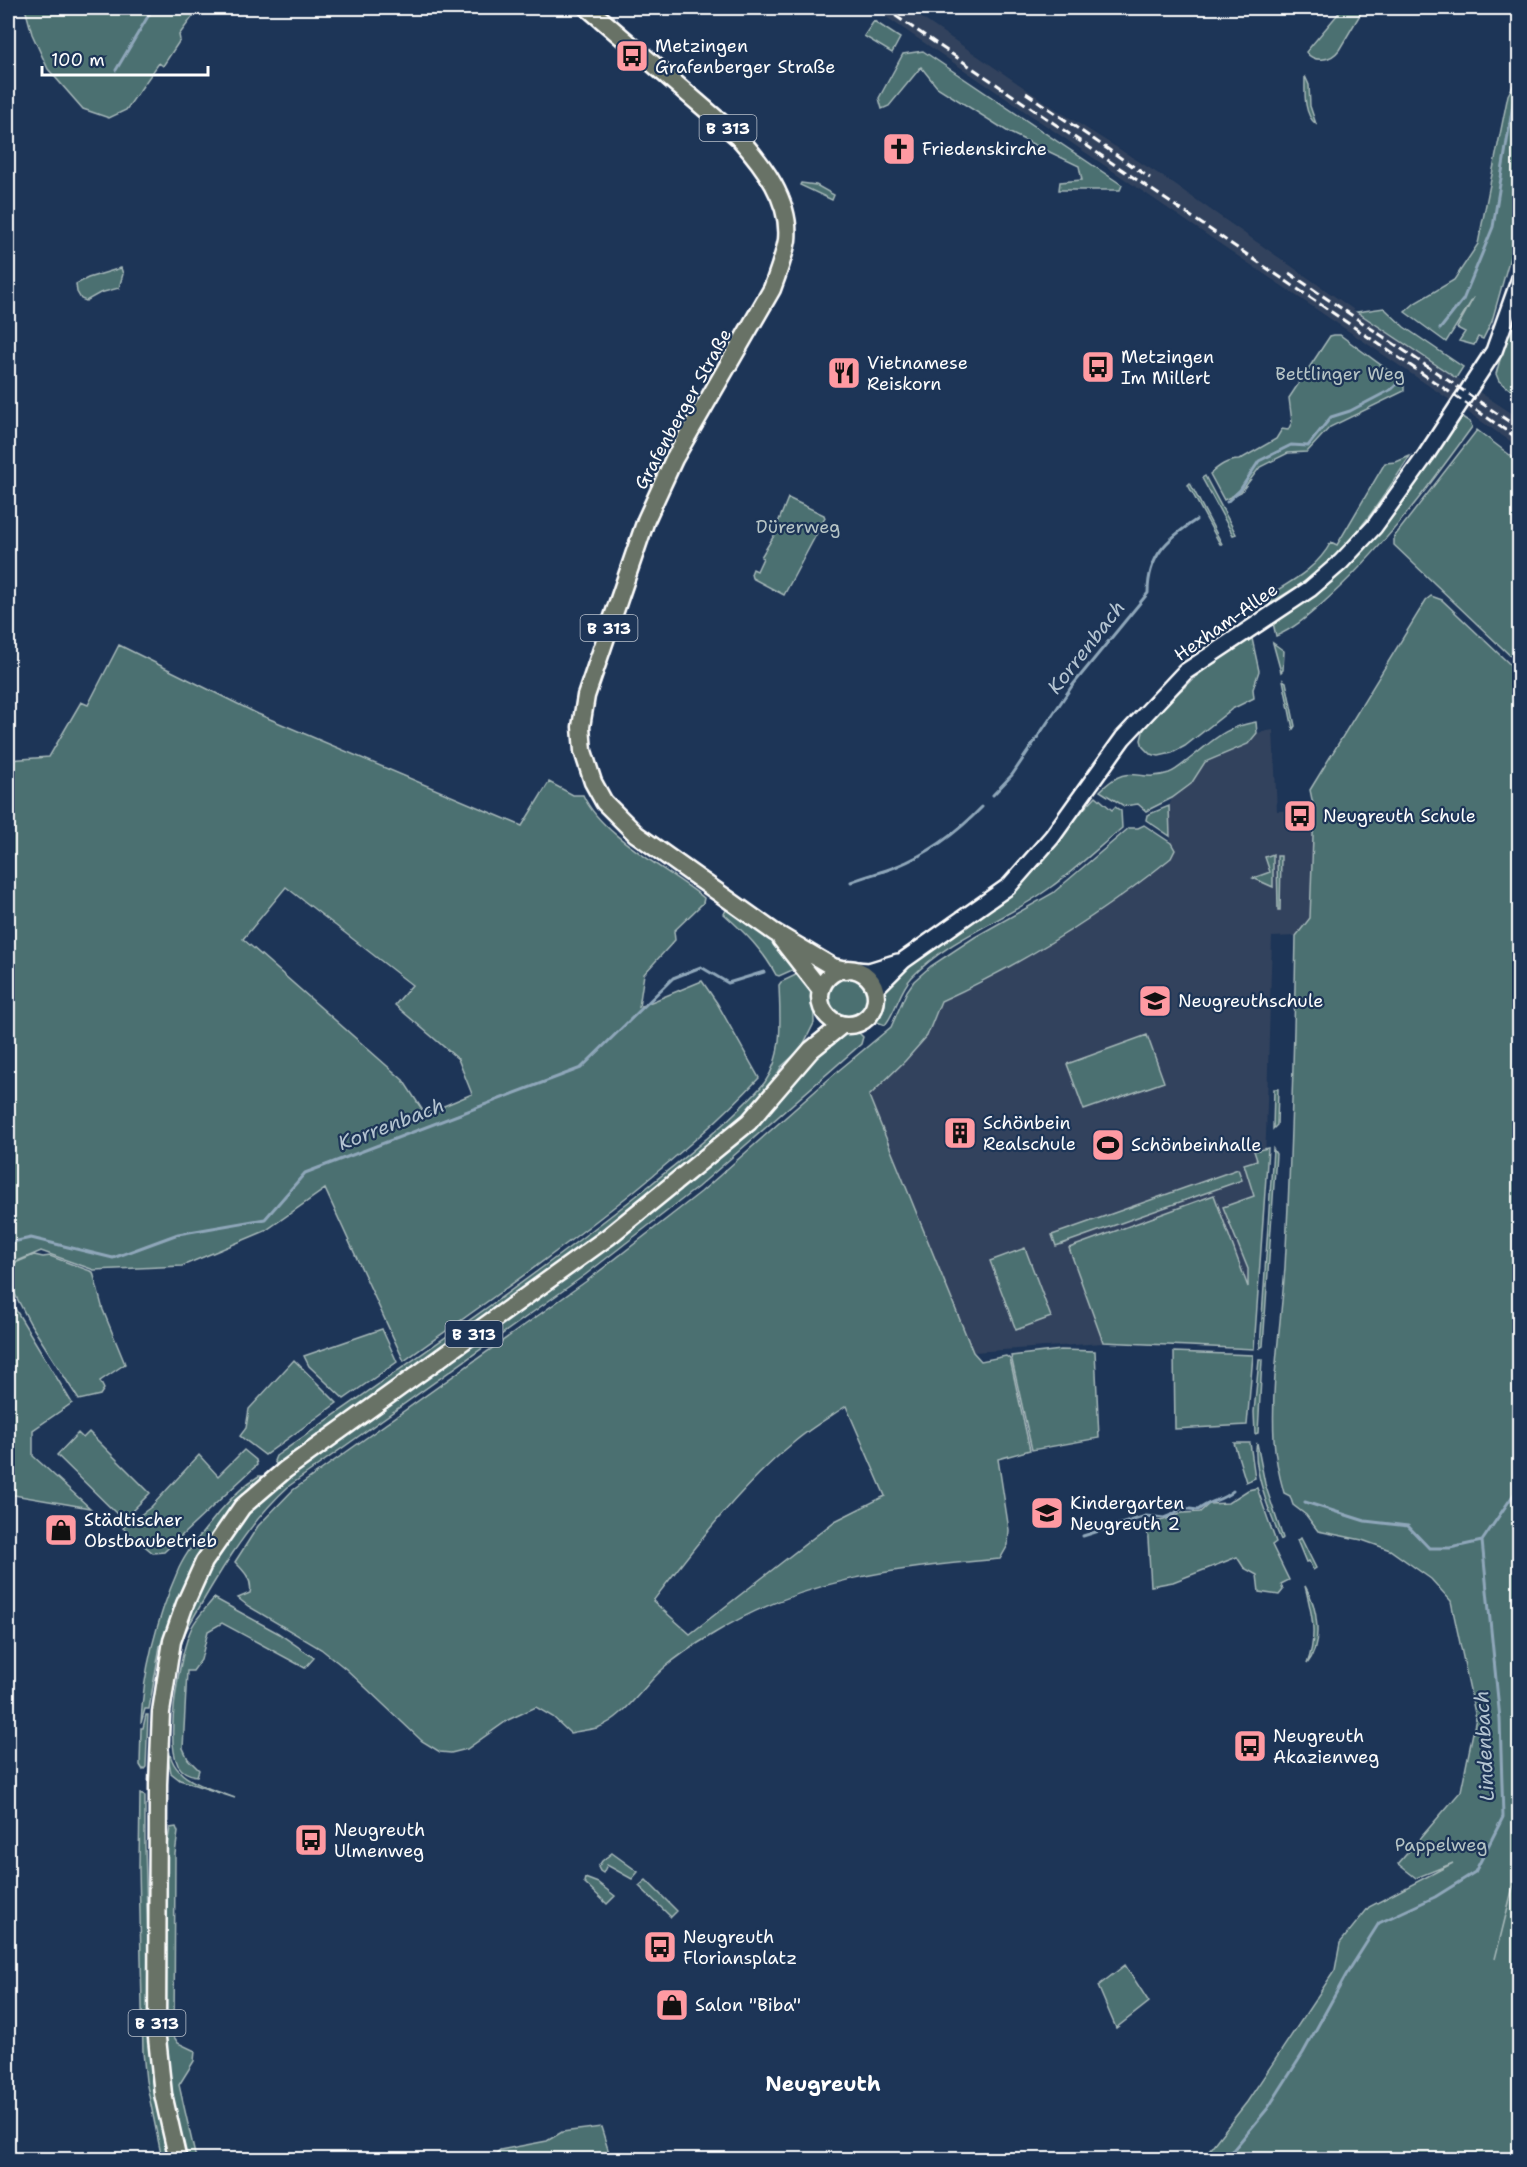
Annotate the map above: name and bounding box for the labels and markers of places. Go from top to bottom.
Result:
place label: Metzingen Grafenberger Straße [655,34,835,79]
bus stop icon: Metzingen Grafenberger Straße [614,38,650,74]
church icon: Friedenskirche [881,131,917,167]
place label: Friedenskirche [922,137,1047,161]
place label: Metzingen Im Millert [1121,345,1214,390]
bus stop icon: Metzingen Im Millert [1080,349,1116,385]
place label: Vietnamese Reiskorn [867,351,968,396]
restaurant icon: Vietnamese Reiskorn [826,355,862,391]
bus stop icon: Neugreuth Schule [1282,798,1318,834]
place label: Neugreuth Schule [1323,804,1476,828]
school or university icon: Neugreuthschule [1137,983,1173,1019]
place label: Neugreuthschule [1178,989,1323,1013]
place label: Schönbein Realschule [983,1111,1076,1156]
building icon: Schönbein Realschule [942,1115,978,1151]
sports icon: Schönbeinhalle [1090,1127,1126,1163]
place label: Schönbeinhalle [1131,1133,1262,1157]
place label: Kindergarten Neugreuth 2 [1070,1491,1184,1536]
school or university icon: Kindergarten Neugreuth 2 [1029,1495,1065,1531]
place label: Städtischer Obstbaubetrieb [84,1508,217,1553]
shop icon: Städtischer Obstbaubetrieb [43,1512,79,1548]
place label: Neugreuth Akazienweg [1273,1724,1379,1769]
bus stop icon: Neugreuth Akazienweg [1232,1728,1268,1764]
place label: Neugreuth Ulmenweg [334,1818,425,1863]
bus stop icon: Neugreuth Ulmenweg [293,1822,329,1858]
place label: Neugreuth Floriansplatz [683,1925,797,1970]
bus stop icon: Neugreuth Floriansplatz [642,1929,678,1965]
shop icon: Salon "Biba" [654,1987,690,2023]
place label: Salon "Biba" [695,1993,801,2017]

